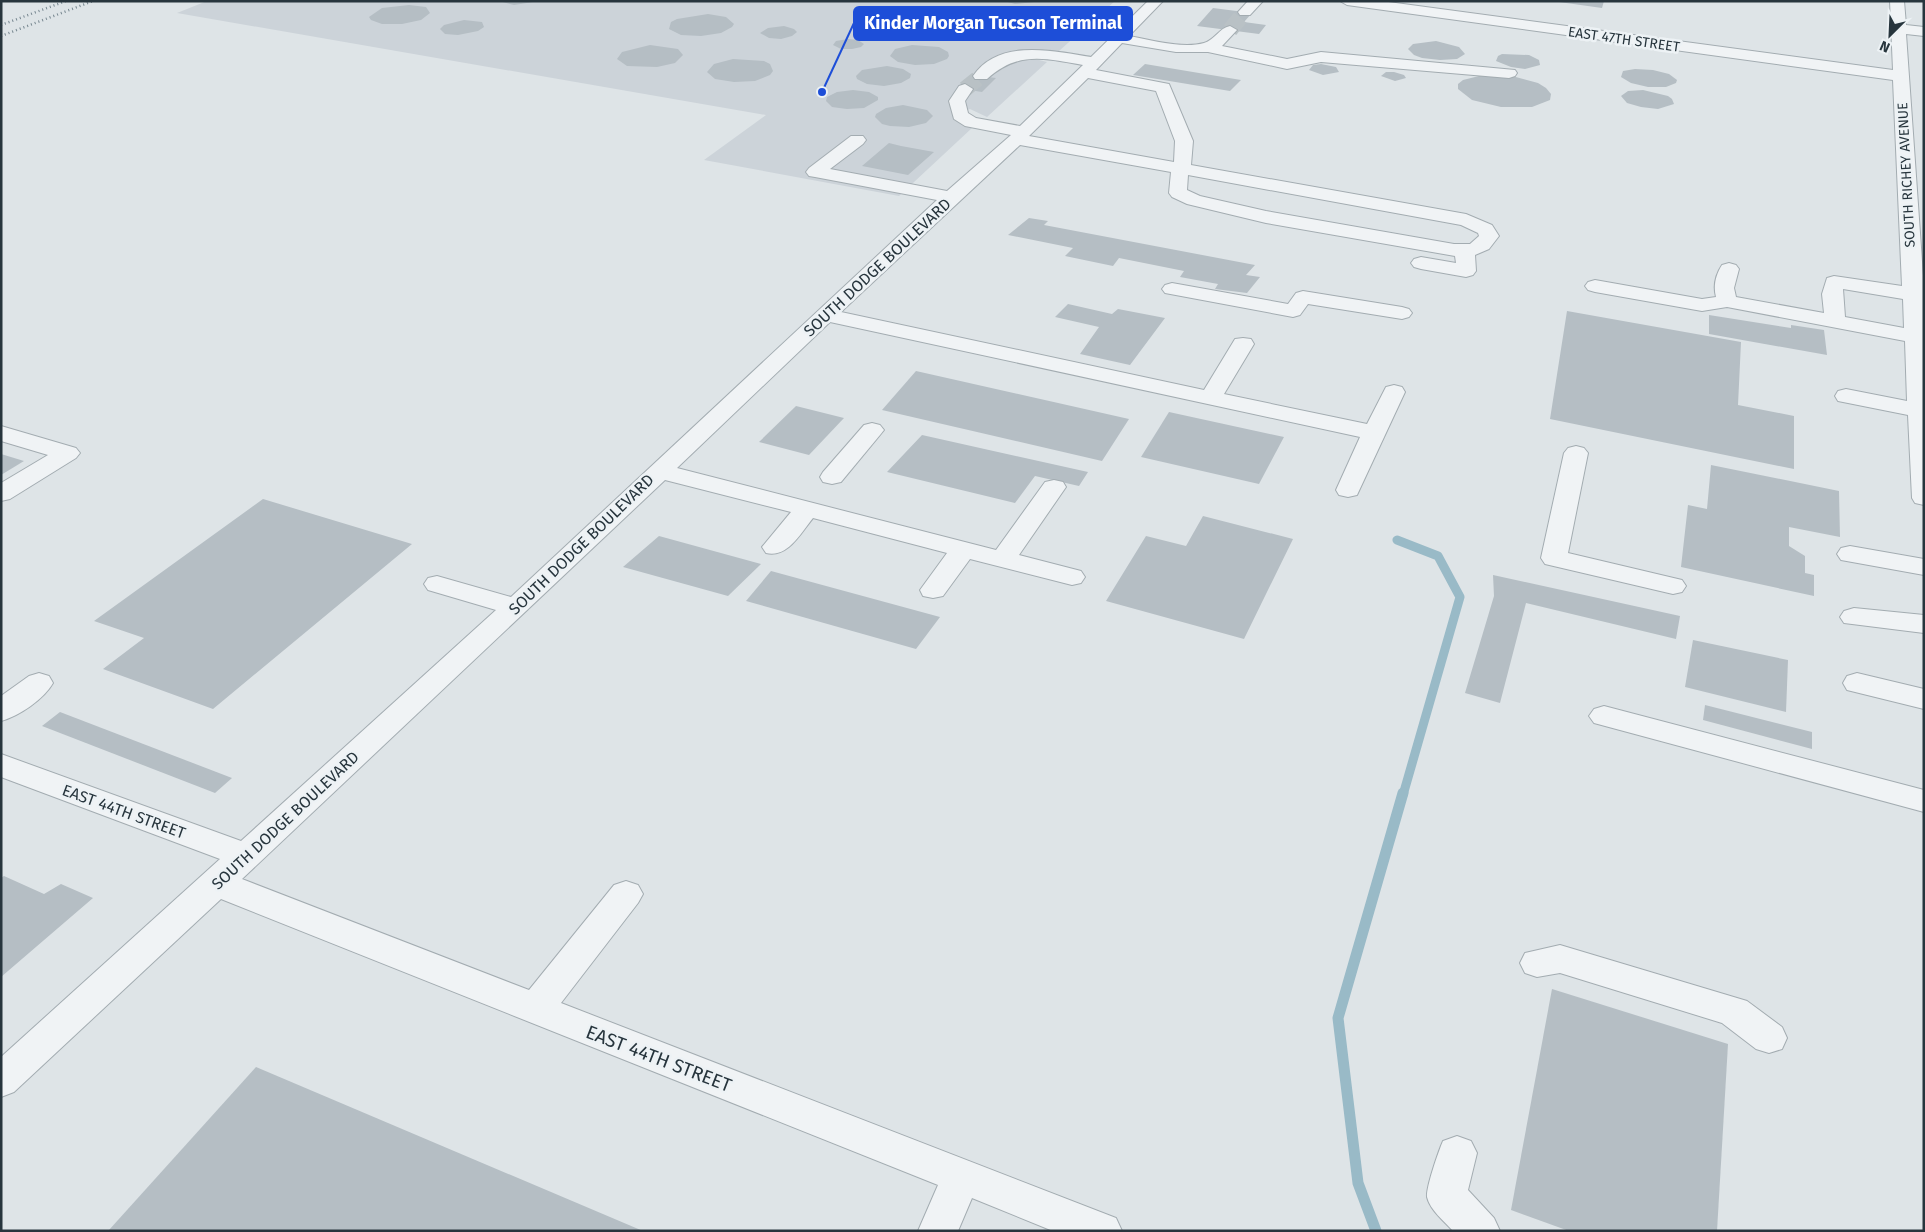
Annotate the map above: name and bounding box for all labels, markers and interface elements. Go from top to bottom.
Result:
callout: Kinder Morgan Tucson Terminal [854,7,1132,40]
north arrow [1865,10,1915,60]
text: Kinder Morgan Tucson Terminal [864,12,1123,34]
street label: EAST 47TH STREET [1567,23,1682,56]
text: N [1877,37,1893,56]
street label: SOUTH RICHEY AVENUE [1894,102,1919,248]
street label: SOUTH DODGE BOULEVARD [800,194,955,341]
street label: SOUTH DODGE BOULEVARD [505,470,658,619]
street label: SOUTH DODGE BOULEVARD [208,747,363,894]
street label: EAST 44TH STREET [60,780,189,843]
street label: EAST 44TH STREET [583,1020,735,1097]

